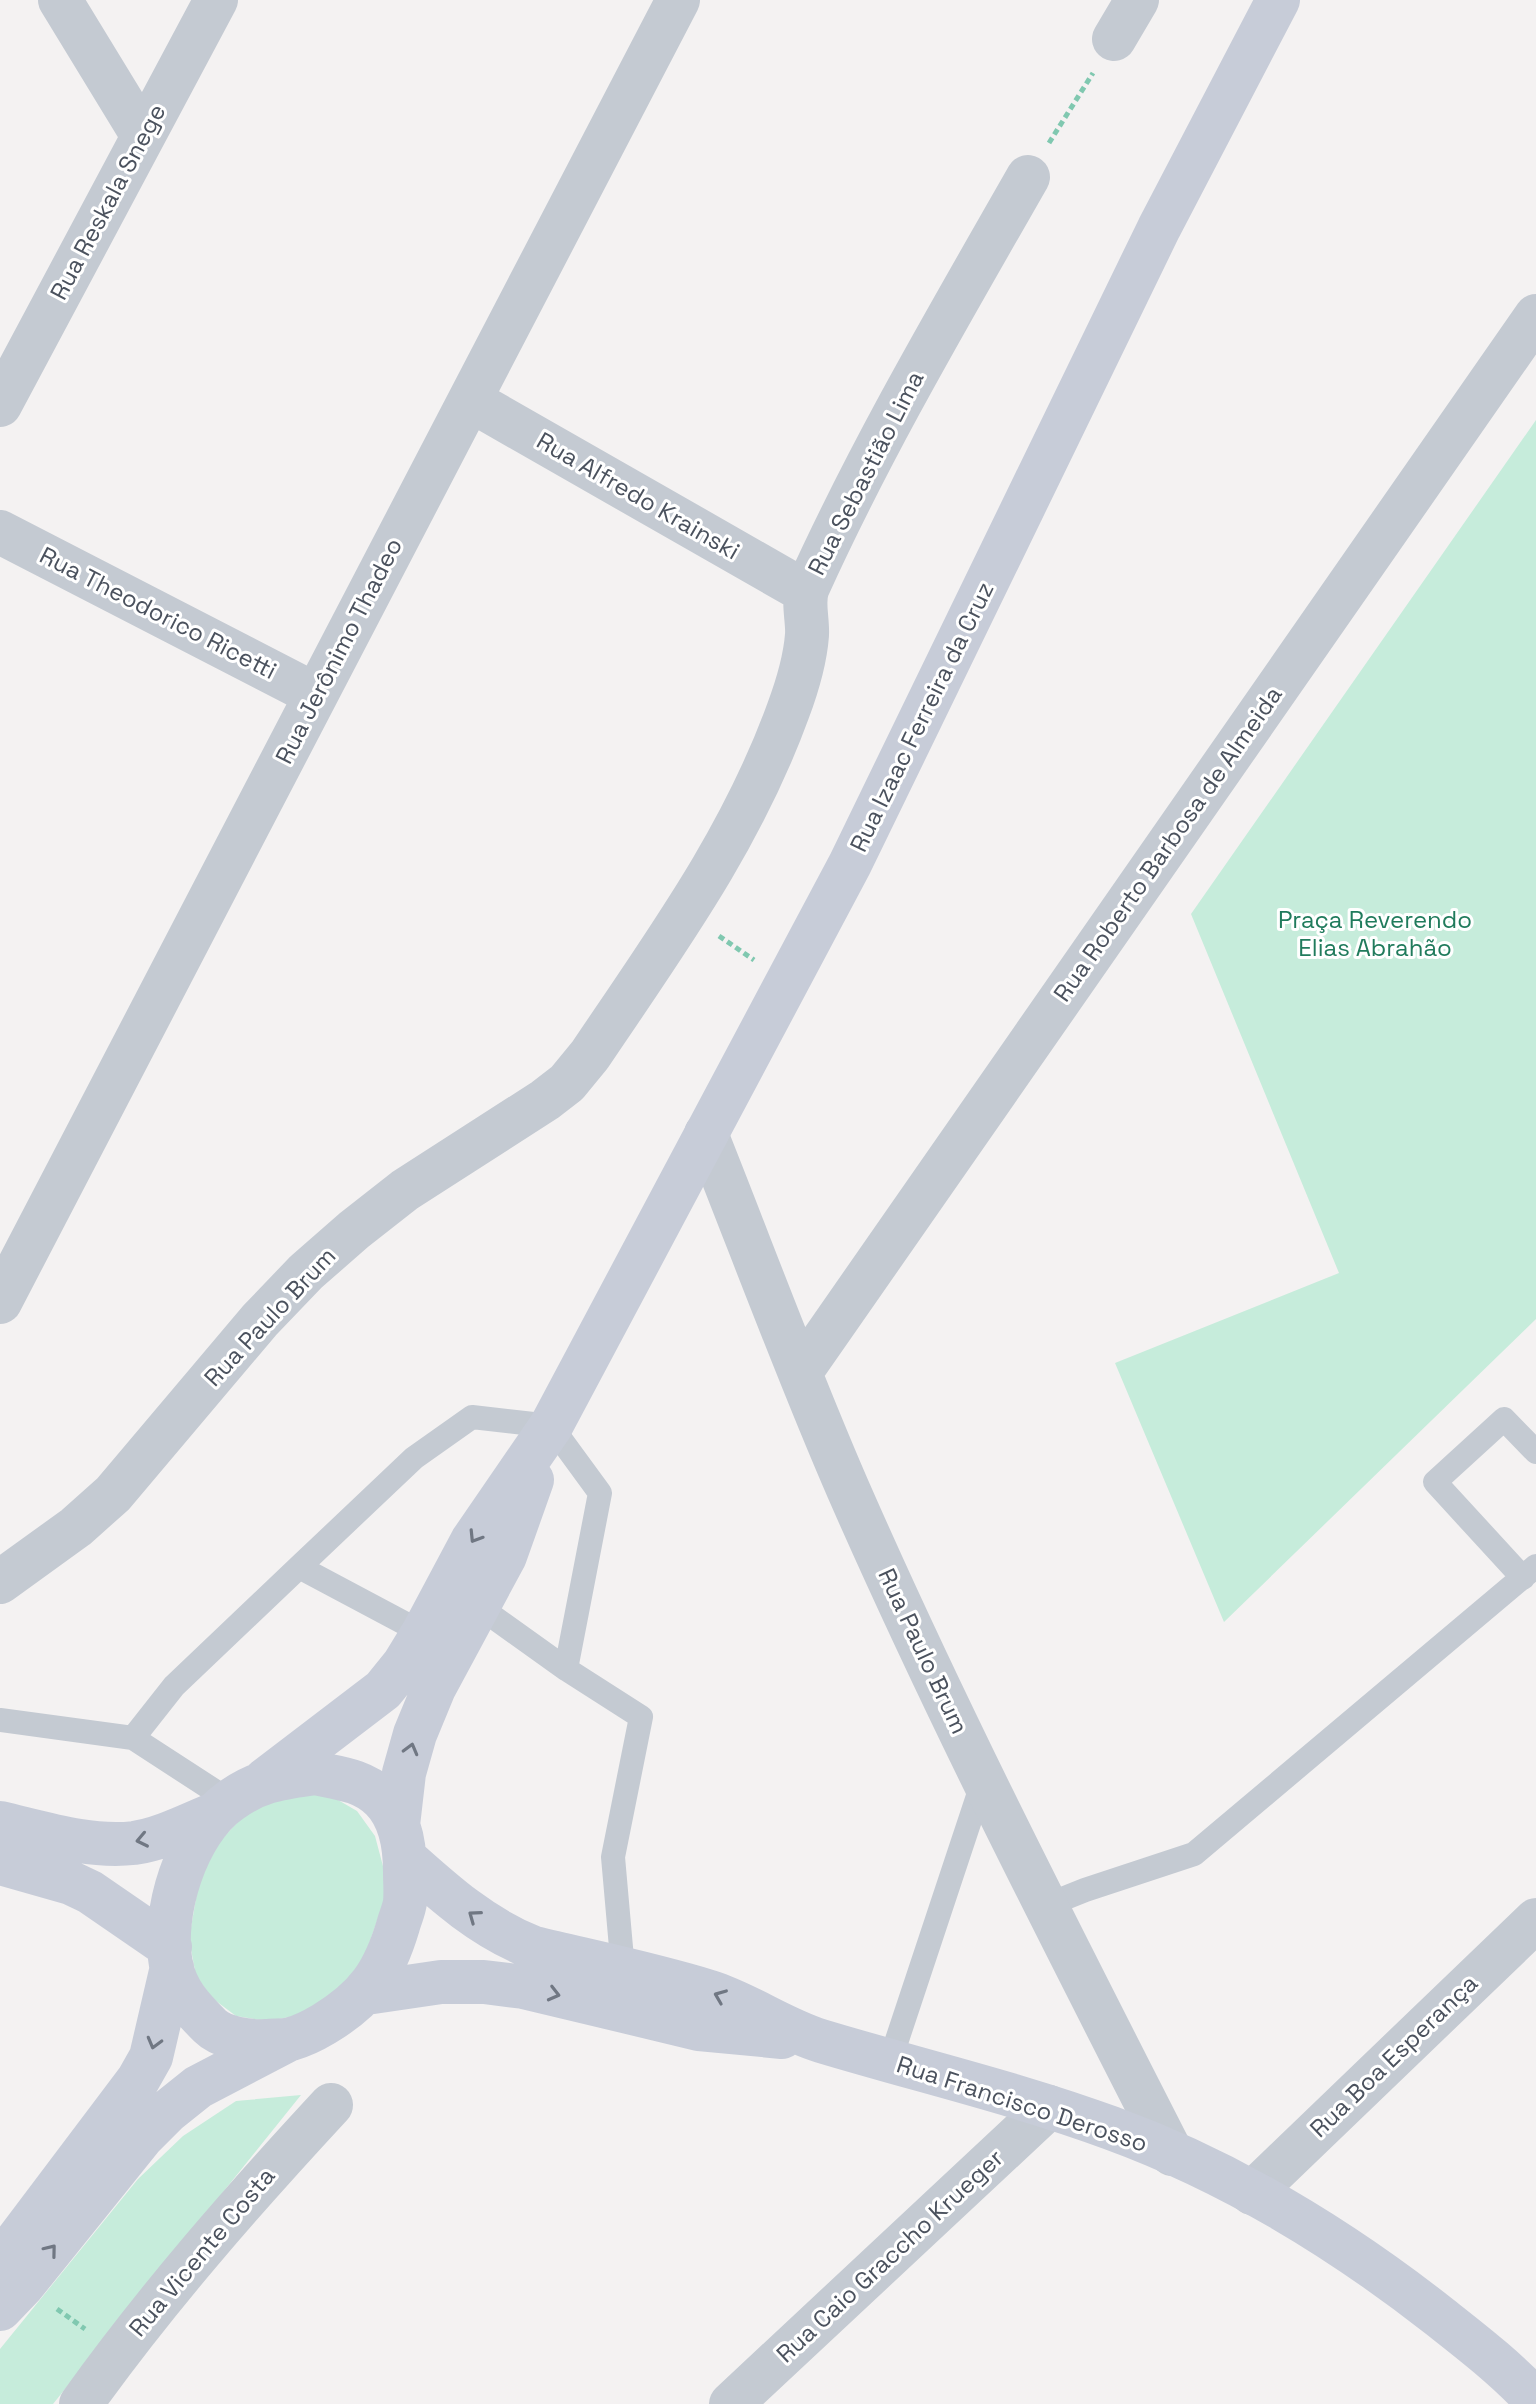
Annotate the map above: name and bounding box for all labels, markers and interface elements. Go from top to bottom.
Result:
street label: Rua Reskala Snege [43,99,172,305]
street label: Rua Sebastião Lima [801,365,931,580]
street label: Rua Alfredo Krainski [531,425,745,566]
street label: Rua Jerônimo Thadeo [268,533,409,769]
street label: Rua Theodorico Ricetti [35,539,282,686]
street label: Rua Izaac Ferreira da Cruz [843,577,1000,857]
street label: Rua Roberto Barbosa de Almeida [1046,680,1289,1007]
park label: Praça Reverendo Elias Abrahão [1278,904,1472,963]
street label: Rua Paulo Brum [197,1241,342,1393]
one-way arrow [470,1528,485,1542]
street label: Rua Paulo Brum [872,1563,975,1739]
one-way arrow [402,1742,418,1756]
one-way arrow [136,1831,150,1848]
one-way arrow [468,1912,483,1926]
street label: Rua Boa Esperança [1303,1967,1484,2144]
one-way arrow [547,1985,560,2002]
one-way arrow [714,1990,728,2006]
one-way arrow [147,2036,164,2050]
street label: Rua Francisco Derosso [893,2048,1151,2159]
street label: Rua Caio Graccho Krueger [770,2142,1010,2369]
street label: Rua Vicente Costa [122,2161,282,2343]
one-way arrow [41,2245,56,2260]

